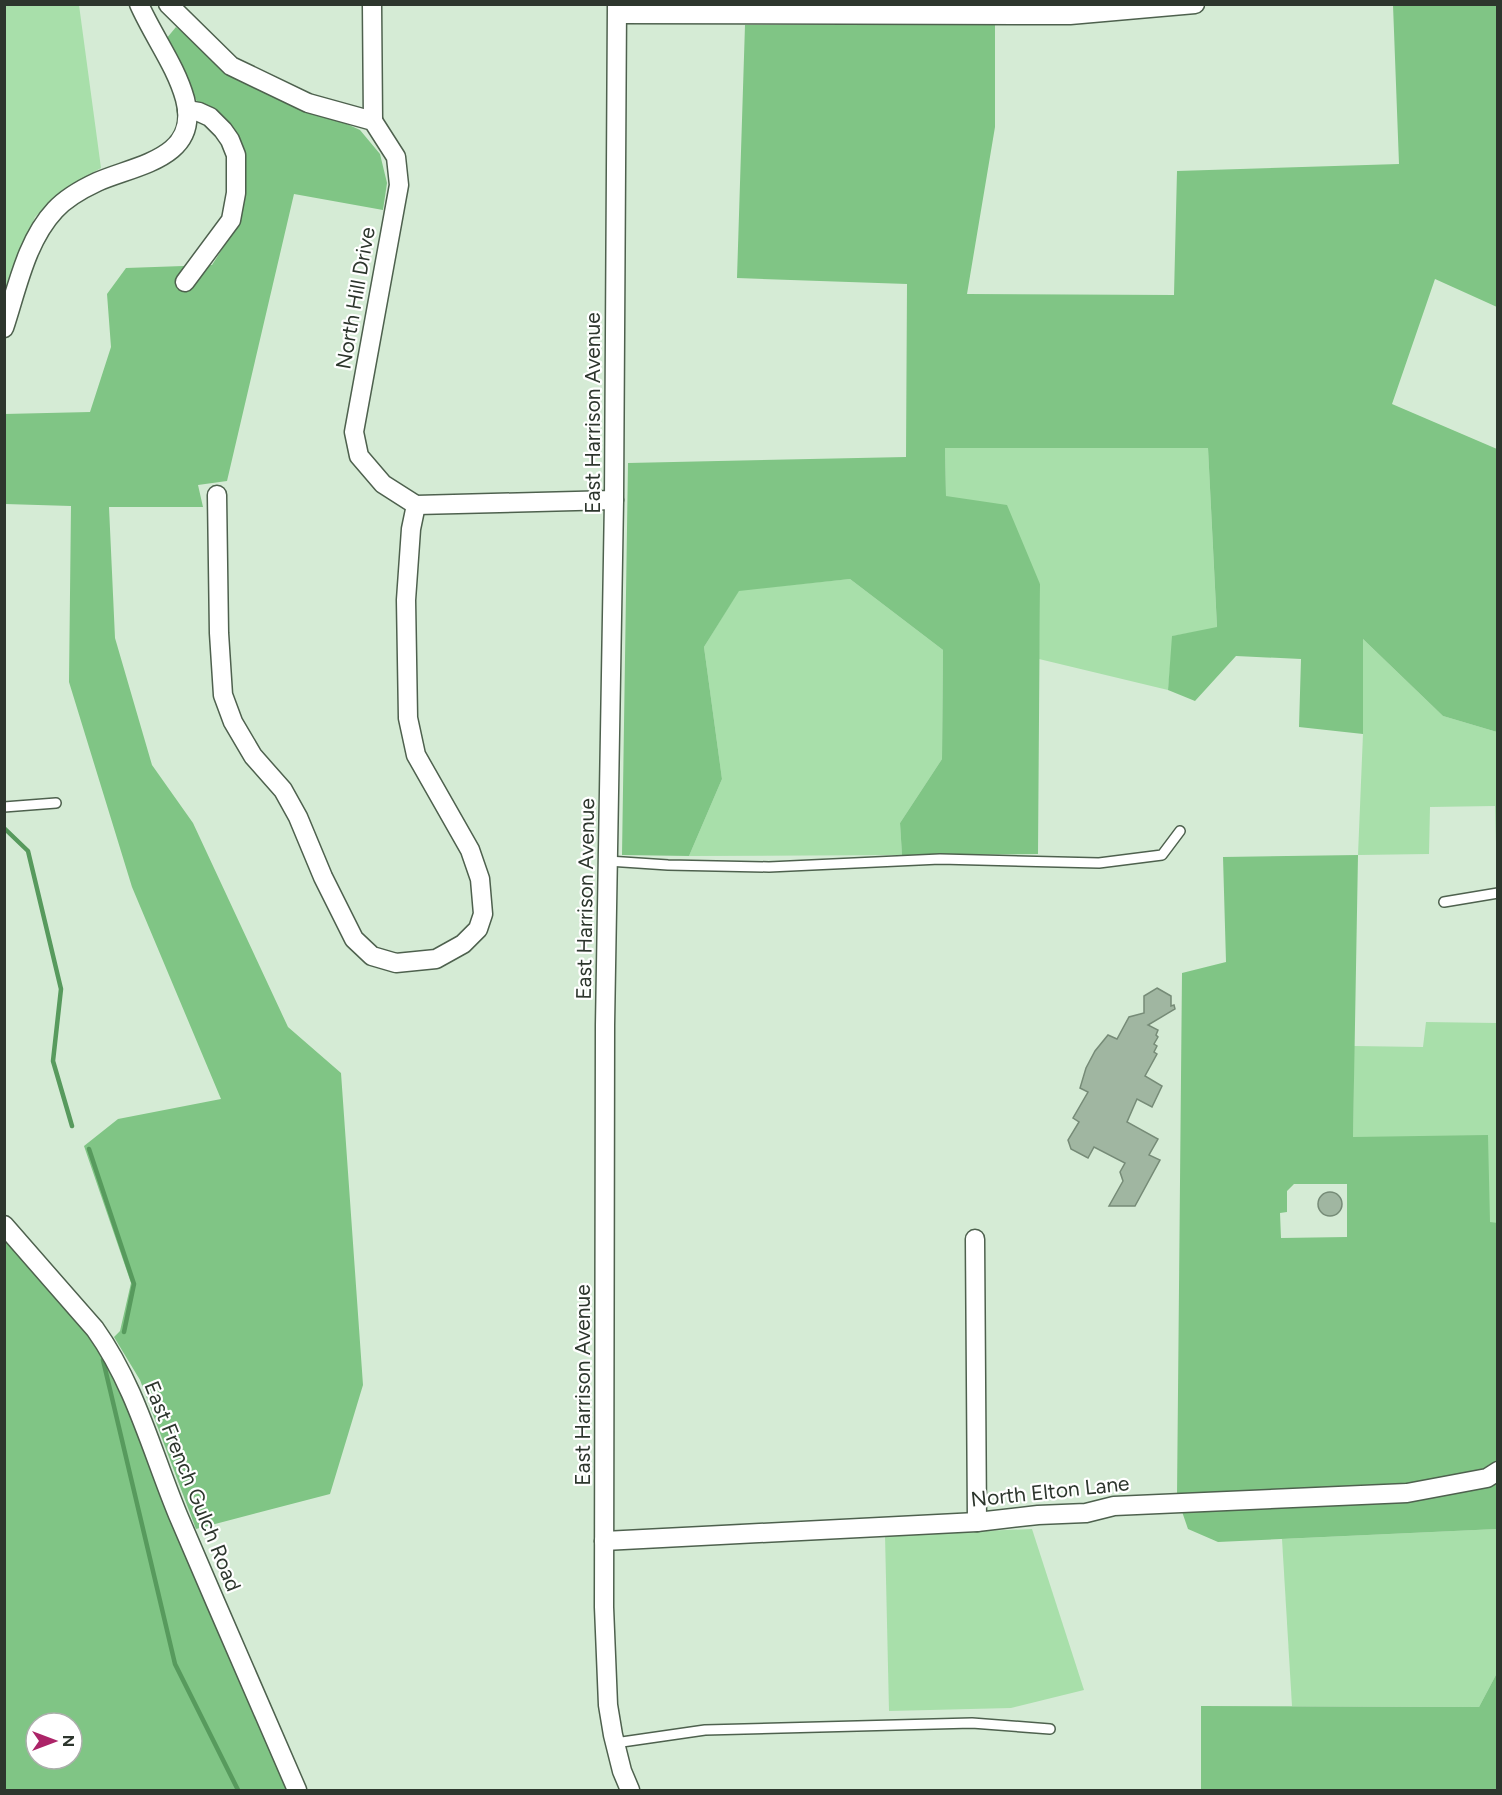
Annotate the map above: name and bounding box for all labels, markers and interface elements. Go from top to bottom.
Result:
street label: North Hill Drive [330,225,380,371]
street label: East Harrison Avenue [580,312,605,514]
street label: East Harrison Avenue [571,798,599,1000]
street label: East Harrison Avenue [570,1284,595,1486]
street label: East French Gulch Road [139,1377,247,1595]
street label: North Elton Lane [970,1470,1130,1512]
north arrow [24,1711,84,1771]
text: N [59,1735,78,1747]

